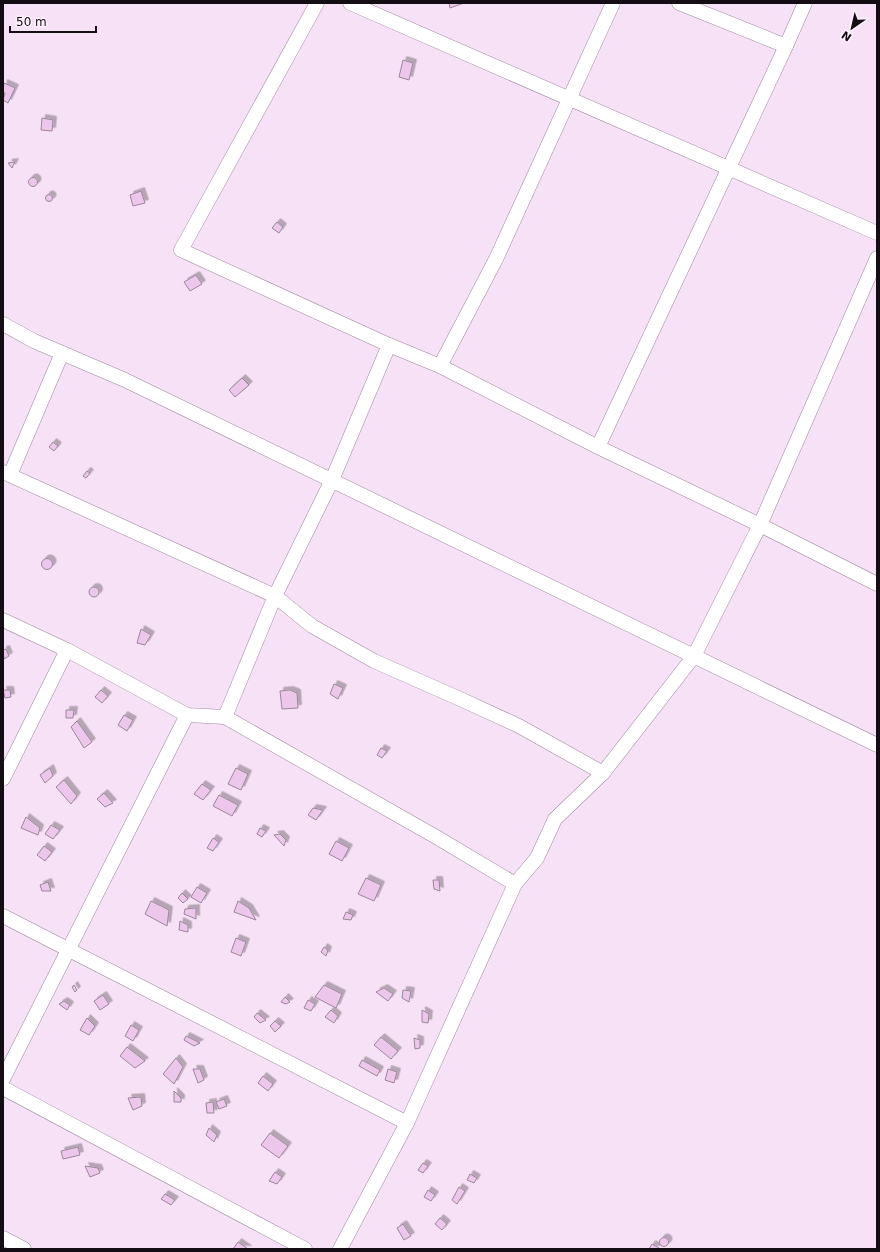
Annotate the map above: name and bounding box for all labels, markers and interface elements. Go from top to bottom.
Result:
scale bar [10,8,96,34]
north arrow [832,8,872,48]
text: 50 m [16,15,47,29]
text: N [839,28,854,44]

